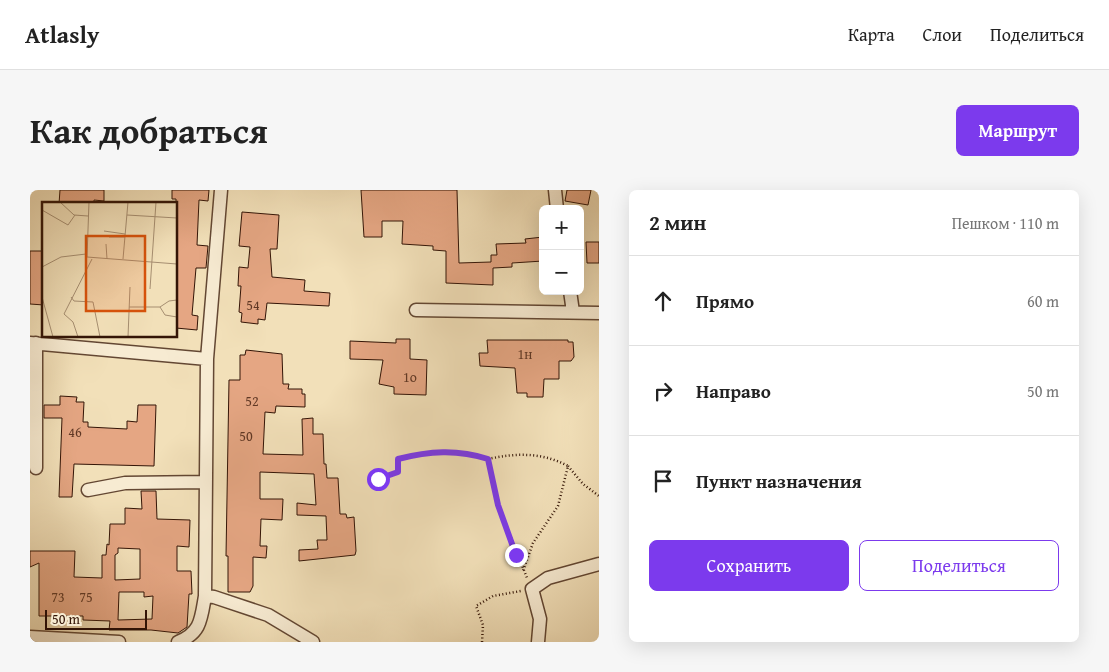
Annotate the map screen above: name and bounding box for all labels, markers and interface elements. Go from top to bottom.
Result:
text: Atlasly [25,17,99,52]
text: Карта [848,21,895,48]
text: Слои [923,21,962,48]
text: Поделиться [990,21,1084,48]
text: Как добраться [30,105,268,156]
button: Маршрут [956,105,1079,156]
inset map [42,202,178,338]
map controls [539,205,584,295]
button: + [539,205,584,250]
text: 2 мин [649,207,706,238]
text: Пешком · 110 m [952,211,1059,235]
button: − [539,250,584,295]
icon: ahead [649,287,677,315]
text: Прямо [696,287,754,315]
text: 60 m [1027,289,1059,313]
house number: 54 [246,295,260,315]
house number: 1н [518,344,532,364]
house number: 1о [403,367,417,387]
icon: right [649,377,677,405]
text: Направо [696,377,771,405]
text: 50 m [1027,379,1059,403]
house number: 52 [245,391,259,411]
house number: 46 [68,422,82,442]
house number: 50 [239,426,253,446]
icon: arrive [649,467,677,495]
text: Пункт назначения [696,467,862,495]
route start [367,468,390,491]
button: Сохранить [649,540,849,591]
button: Поделиться [859,540,1059,591]
route end [505,544,528,567]
house number: 73 [51,587,65,607]
house number: 75 [79,587,93,607]
scale bar [45,607,148,630]
text: 50 m [52,609,80,629]

